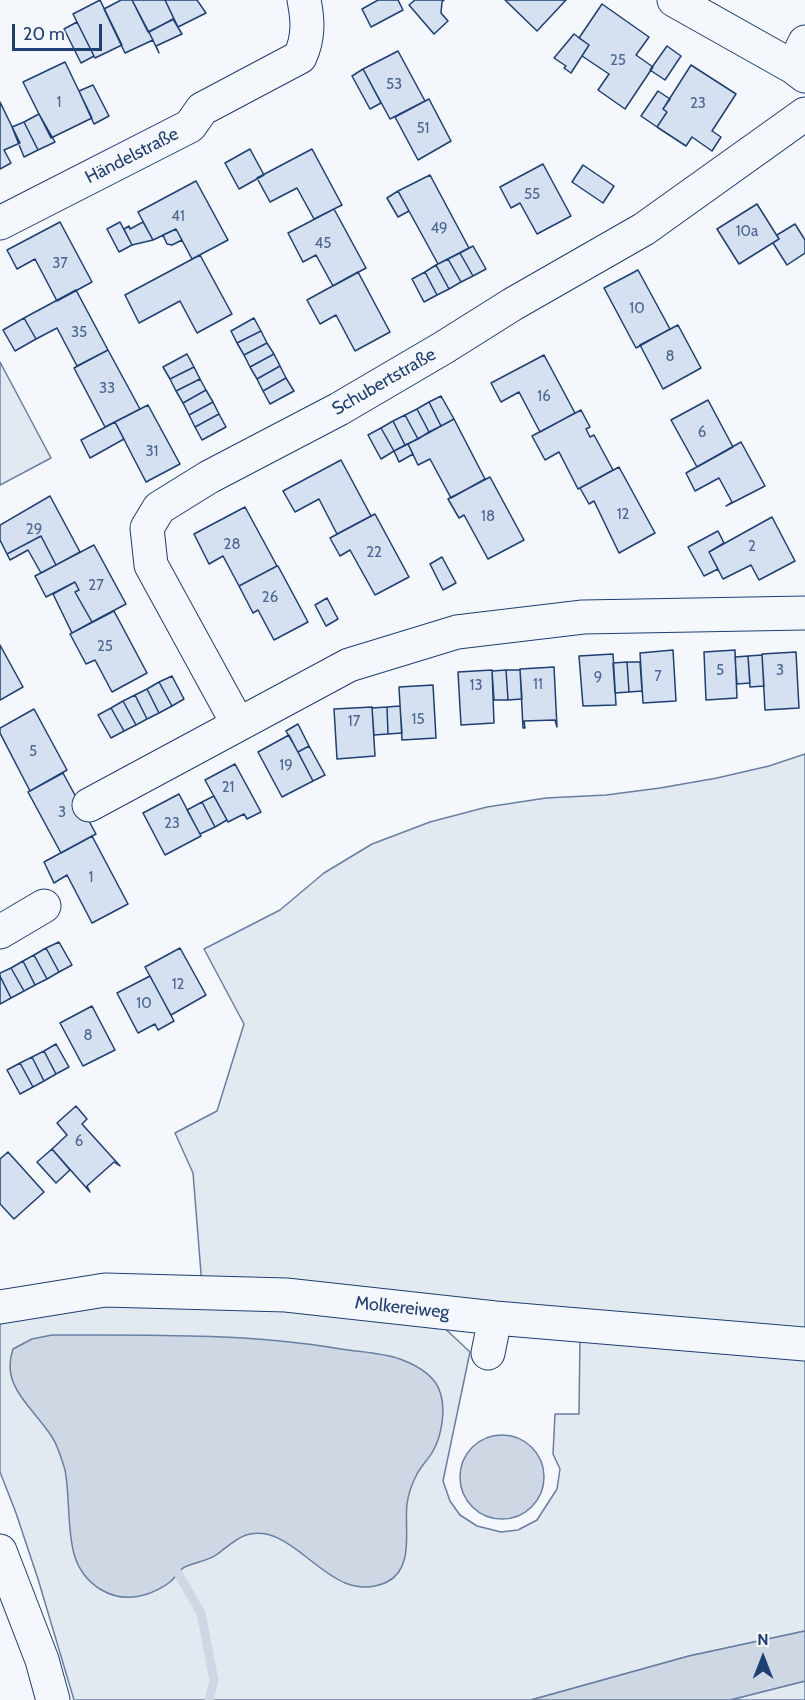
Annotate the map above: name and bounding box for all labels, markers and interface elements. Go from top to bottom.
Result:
scale bar [15,12,105,50]
text: 20 m [23,23,65,45]
house number: 25 [610,52,626,70]
house number: 53 [386,76,402,94]
house number: 1 [57,94,61,112]
house number: 23 [690,95,706,113]
house number: 51 [416,120,430,138]
street label: Händelstraße [82,123,182,189]
house number: 55 [524,186,540,204]
house number: 41 [171,208,185,226]
house number: 49 [430,220,448,238]
house number: 10a [736,223,758,241]
house number: 45 [315,235,331,253]
house number: 37 [52,255,68,273]
house number: 10 [629,300,645,318]
house number: 35 [71,324,87,342]
street label: Schubertstraße [328,344,440,420]
house number: 8 [665,348,675,366]
house number: 33 [99,380,115,398]
house number: 16 [537,388,551,406]
house number: 6 [698,424,706,442]
house number: 31 [145,443,159,461]
house number: 12 [617,506,629,524]
house number: 18 [481,508,495,526]
house number: 29 [26,521,42,539]
house number: 28 [224,536,240,554]
house number: 2 [748,538,756,556]
house number: 22 [366,544,382,562]
house number: 27 [88,577,104,595]
house number: 26 [262,589,278,607]
house number: 25 [97,638,113,656]
house number: 5 [716,662,724,680]
house number: 3 [776,662,784,680]
house number: 7 [654,668,662,686]
house number: 9 [594,669,602,687]
house number: 11 [533,676,543,694]
house number: 13 [469,677,483,695]
house number: 15 [411,711,425,729]
house number: 17 [348,713,360,731]
house number: 5 [29,743,37,761]
house number: 19 [279,757,293,775]
house number: 21 [222,779,234,797]
house number: 3 [58,804,66,822]
house number: 23 [164,815,180,833]
house number: 1 [89,869,93,887]
house number: 12 [172,976,184,994]
house number: 10 [136,995,152,1013]
house number: 8 [83,1027,93,1045]
house number: 6 [75,1133,83,1151]
street label: Molkereiweg [354,1292,450,1324]
north arrow [733,1628,793,1688]
text: N [757,1630,769,1649]

